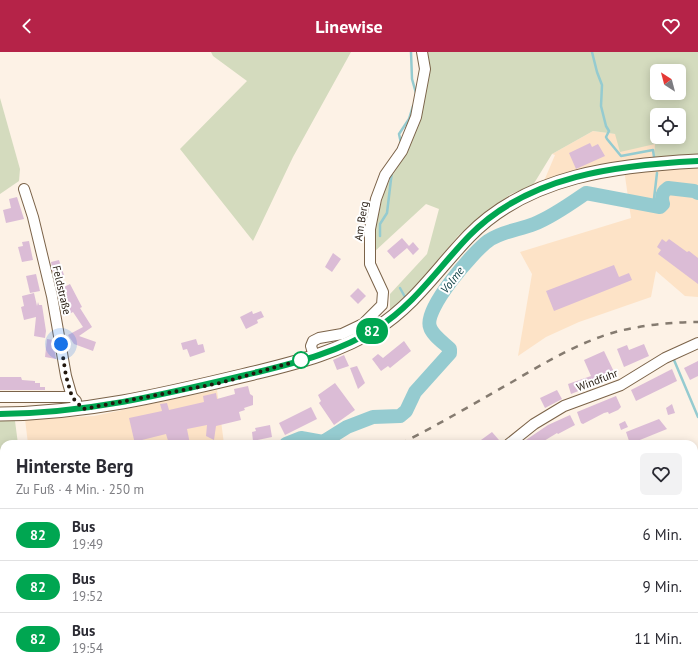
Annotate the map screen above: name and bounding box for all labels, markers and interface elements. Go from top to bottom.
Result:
icon: back [16,15,38,37]
text: Linewise [315,15,383,38]
icon: heart [660,15,682,37]
north arrow [650,64,686,100]
map controls [650,64,686,144]
button: locate [650,108,686,144]
street label: Am Berg [351,200,371,242]
water label: Volme [437,263,467,296]
street label: Feldstraße [50,264,75,316]
line badge: 82 [354,318,390,344]
text: 82 [364,322,380,340]
your location [51,334,71,354]
unlabelled marker [292,351,310,369]
street label: Windfuhr [574,366,620,394]
button: heart [640,453,682,495]
text: Hinterste Berg [16,454,133,478]
text: Zu Fuß · 4 Min. · 250 m [16,481,144,498]
text: Bus [72,517,95,536]
text: 6 Min. [643,525,682,544]
text: 82 [30,526,46,544]
text: 19:49 [72,536,103,553]
text: Bus [72,569,95,588]
text: 9 Min. [643,577,682,596]
text: 82 [30,578,46,596]
text: 19:52 [72,588,103,605]
text: Bus [72,621,95,640]
text: 11 Min. [634,629,682,648]
text: 82 [30,630,46,648]
text: 19:54 [72,640,103,657]

